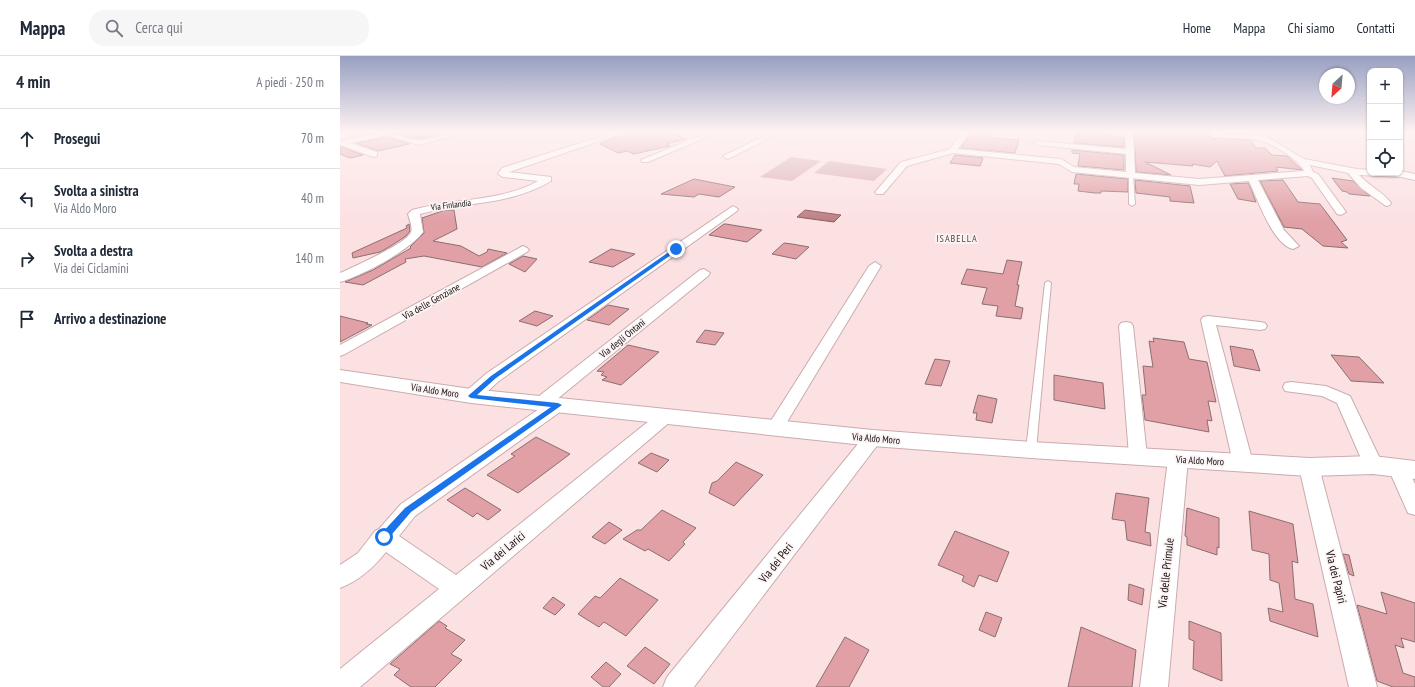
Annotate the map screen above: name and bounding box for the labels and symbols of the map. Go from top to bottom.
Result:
north arrow [1319,68,1355,104]
street label: Via Finlandia [429,197,472,213]
district label: ISABELLA [936,232,978,245]
route end [667,240,685,258]
street label: Via delle Genziane [399,280,462,323]
street label: Via degli Ontani [596,316,648,362]
street label: Via Aldo Moro [409,380,460,401]
street label: Via Aldo Moro [850,430,901,447]
street label: Via Aldo Moro [1175,453,1224,468]
route start [375,528,393,546]
street label: Via dei Larici [477,528,528,574]
street label: Via delle Primule [1154,537,1177,610]
street label: Via dei Peri [755,540,796,587]
street label: Via dei Papiri [1322,548,1350,605]

